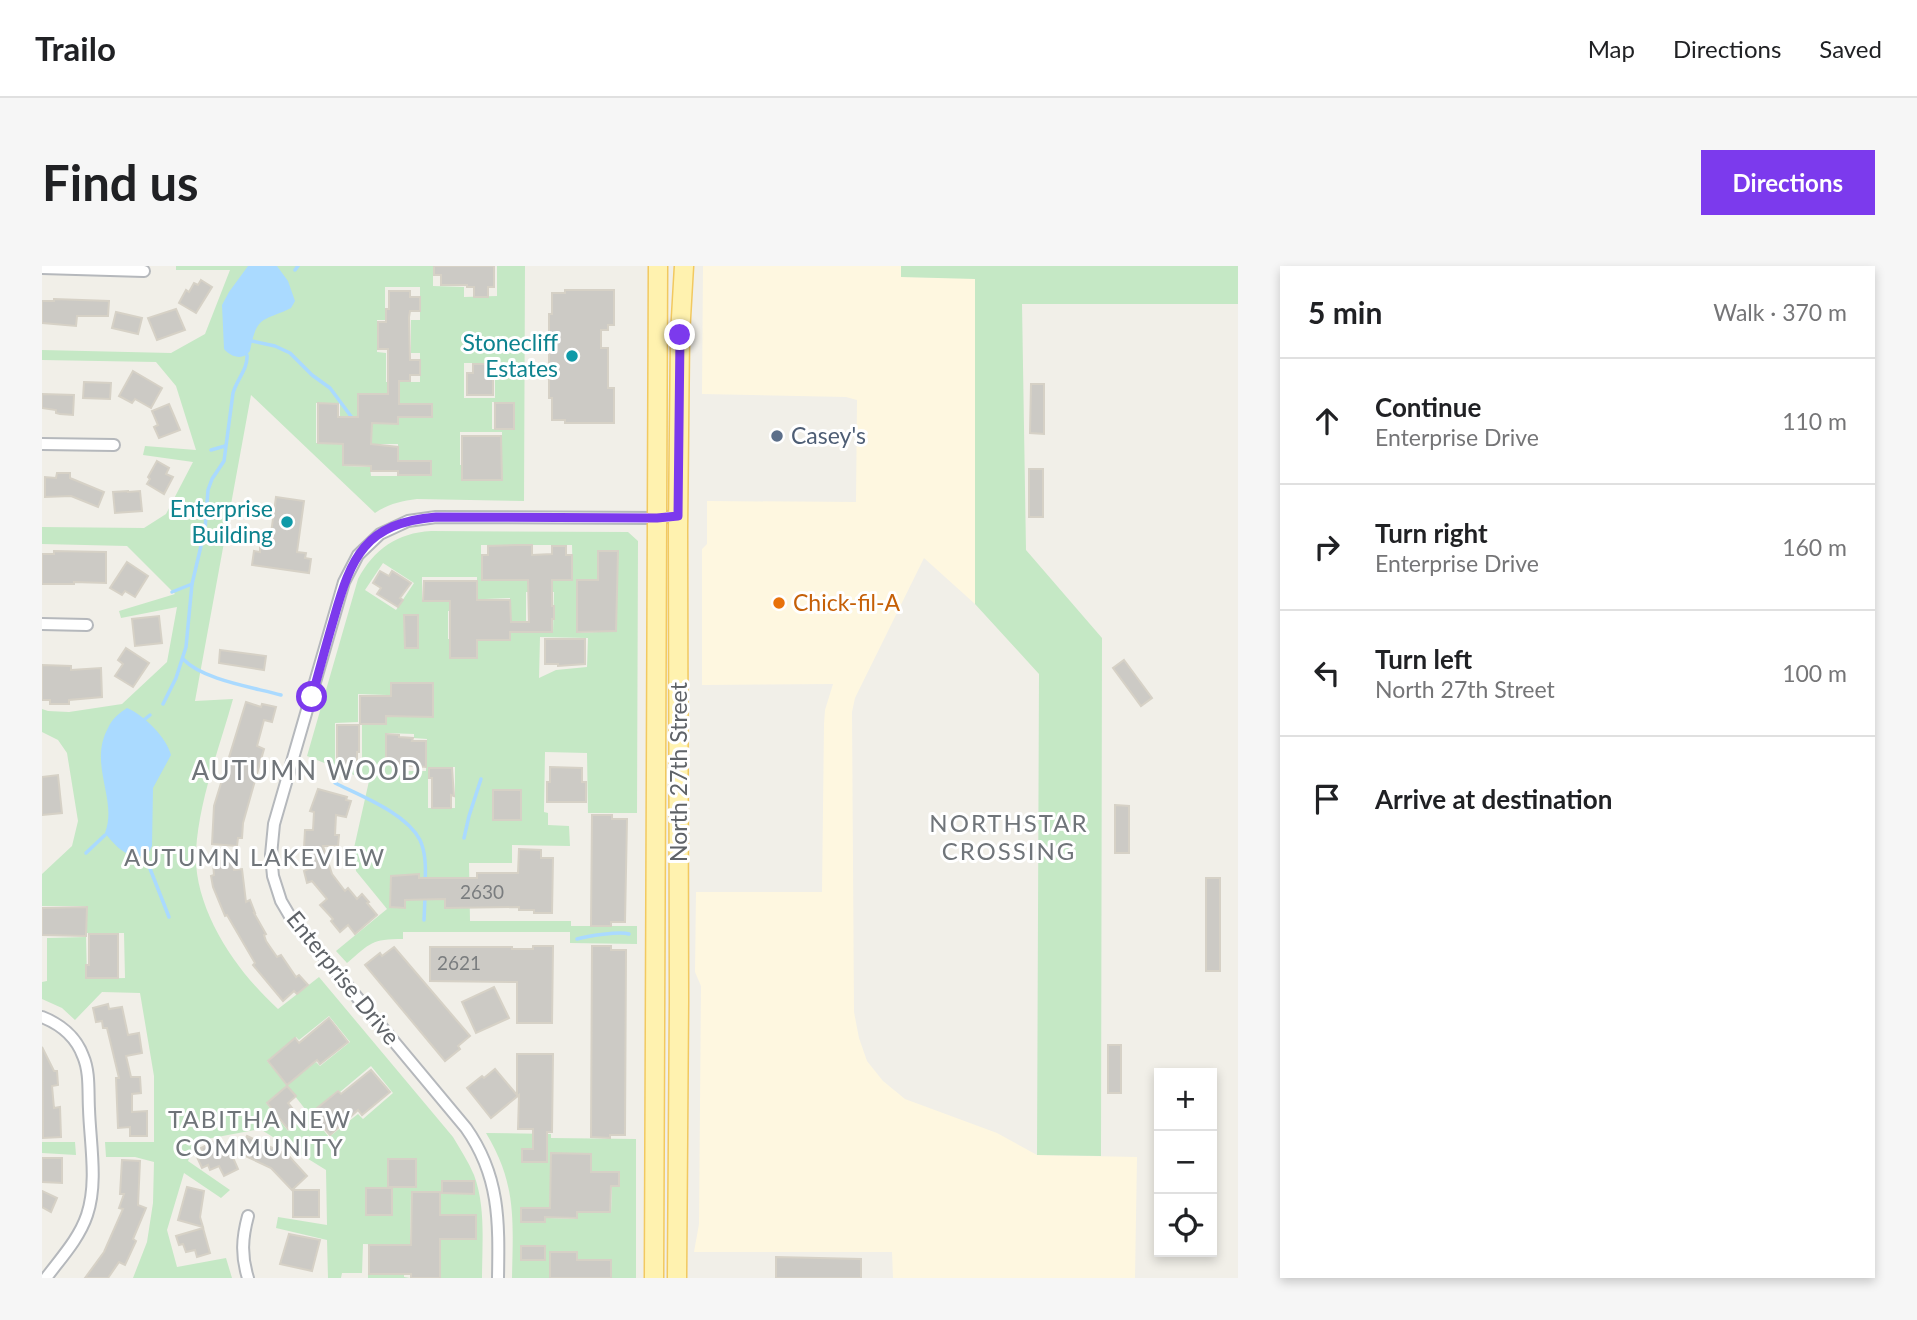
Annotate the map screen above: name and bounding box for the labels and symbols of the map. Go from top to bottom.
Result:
route end [664,319,695,350]
place label: Stonecliff Estates [463,328,559,382]
marker: Stonecliff Estates [564,348,580,364]
place label: Casey's [791,421,866,449]
marker: Casey's [769,428,785,444]
place label: Enterprise Building [170,494,273,548]
marker: Enterprise Building [279,514,295,530]
place label: Chick-fil-A [793,588,901,616]
marker: Chick-fil-A [771,595,787,611]
route start [296,681,327,712]
street label: North 27th Street [664,681,692,862]
district label: AUTUMN WOOD [191,754,423,786]
district label: NORTHSTAR CROSSING [929,808,1089,865]
district label: AUTUMN LAKEVIEW [124,842,386,871]
house number: 2630 [460,880,504,903]
street label: Enterprise Drive [281,905,406,1050]
house number: 2621 [437,951,481,974]
district label: TABITHA NEW COMMUNITY [168,1104,352,1161]

